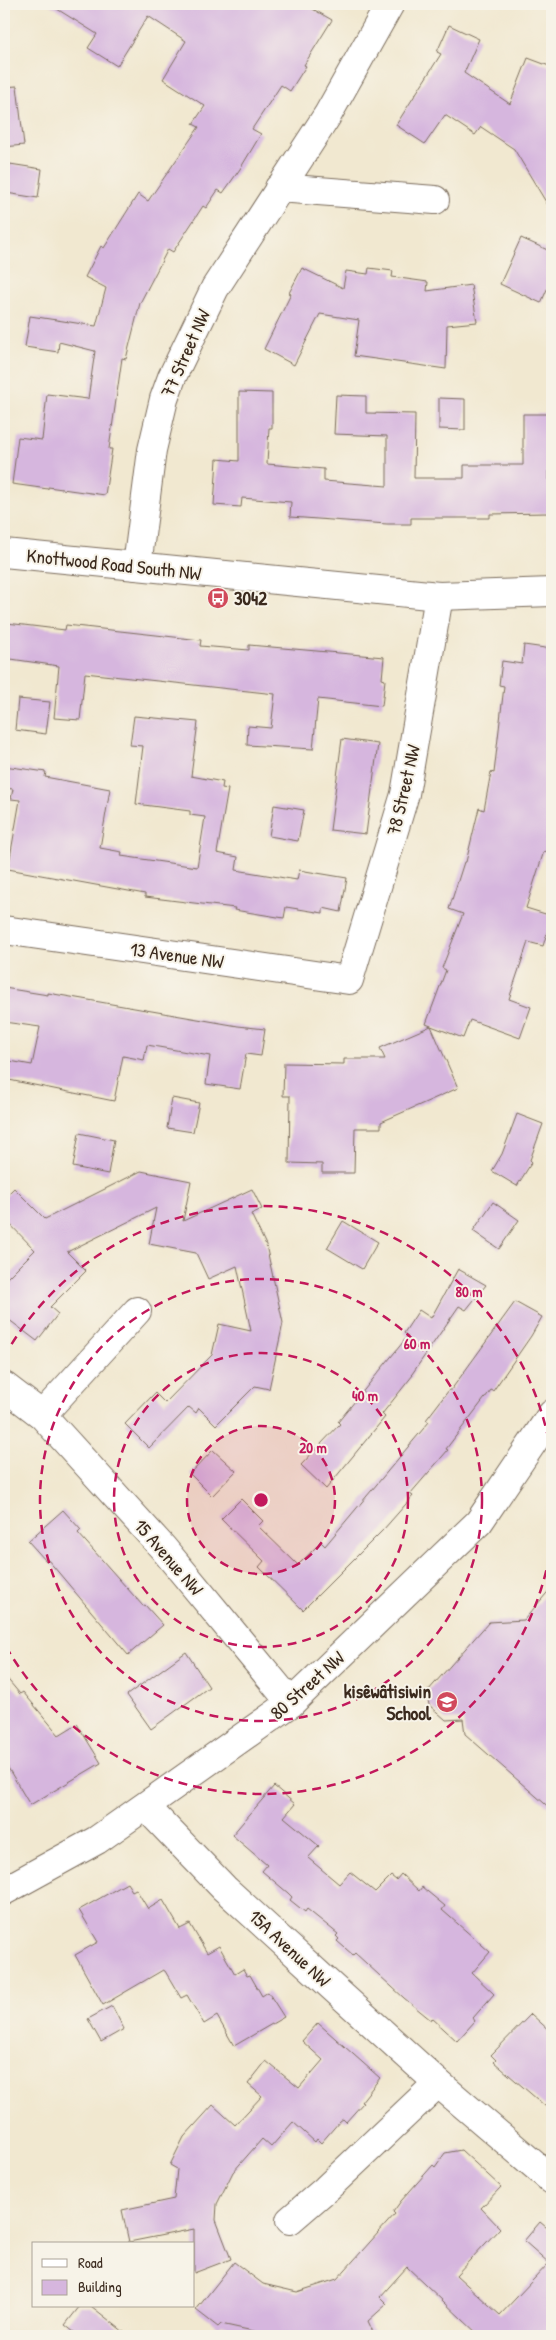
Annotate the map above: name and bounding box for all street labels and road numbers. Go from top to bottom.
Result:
street label: 77 Street NW [154,305,216,401]
street label: Knottwood Road South NW [25,542,203,586]
street label: 78 Street NW [380,742,426,838]
street label: 13 Avenue NW [129,936,226,974]
street label: 15 Avenue NW [128,1513,210,1601]
street label: 80 Street NW [264,1645,350,1725]
street label: 15A Avenue NW [243,1903,337,1993]

